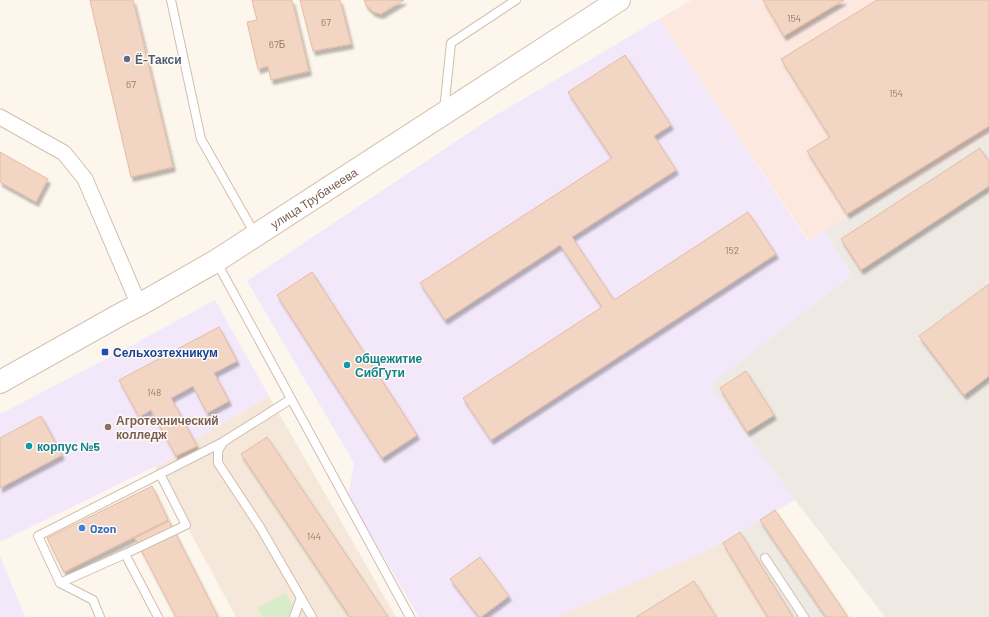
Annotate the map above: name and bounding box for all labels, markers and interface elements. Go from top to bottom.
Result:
house number: 154 [787,12,801,24]
house number: 67 [321,16,331,28]
house number: 67Б [269,38,286,50]
place label: Ё-Такси [135,52,182,66]
marker: Ё-Такси [122,54,132,64]
house number: 67 [126,78,136,90]
house number: 154 [889,87,903,99]
street label: улица Трубачеева [268,164,360,232]
house number: 152 [725,244,739,256]
place label: Сельхозтехникум [113,345,218,360]
marker: Сельхозтехникум [100,347,110,357]
place label: общежитие СибГути [355,351,423,380]
marker: общежитие СибГути [342,360,352,370]
house number: 148 [147,386,161,398]
place label: Агротехнический колледж [116,413,219,442]
marker: Агротехнический колледж [103,422,113,432]
place label: корпус №5 [37,439,101,454]
marker: корпус №5 [24,441,34,451]
place label: Ozon [90,521,116,535]
marker: Ozon [77,523,87,533]
house number: 144 [307,530,321,542]

